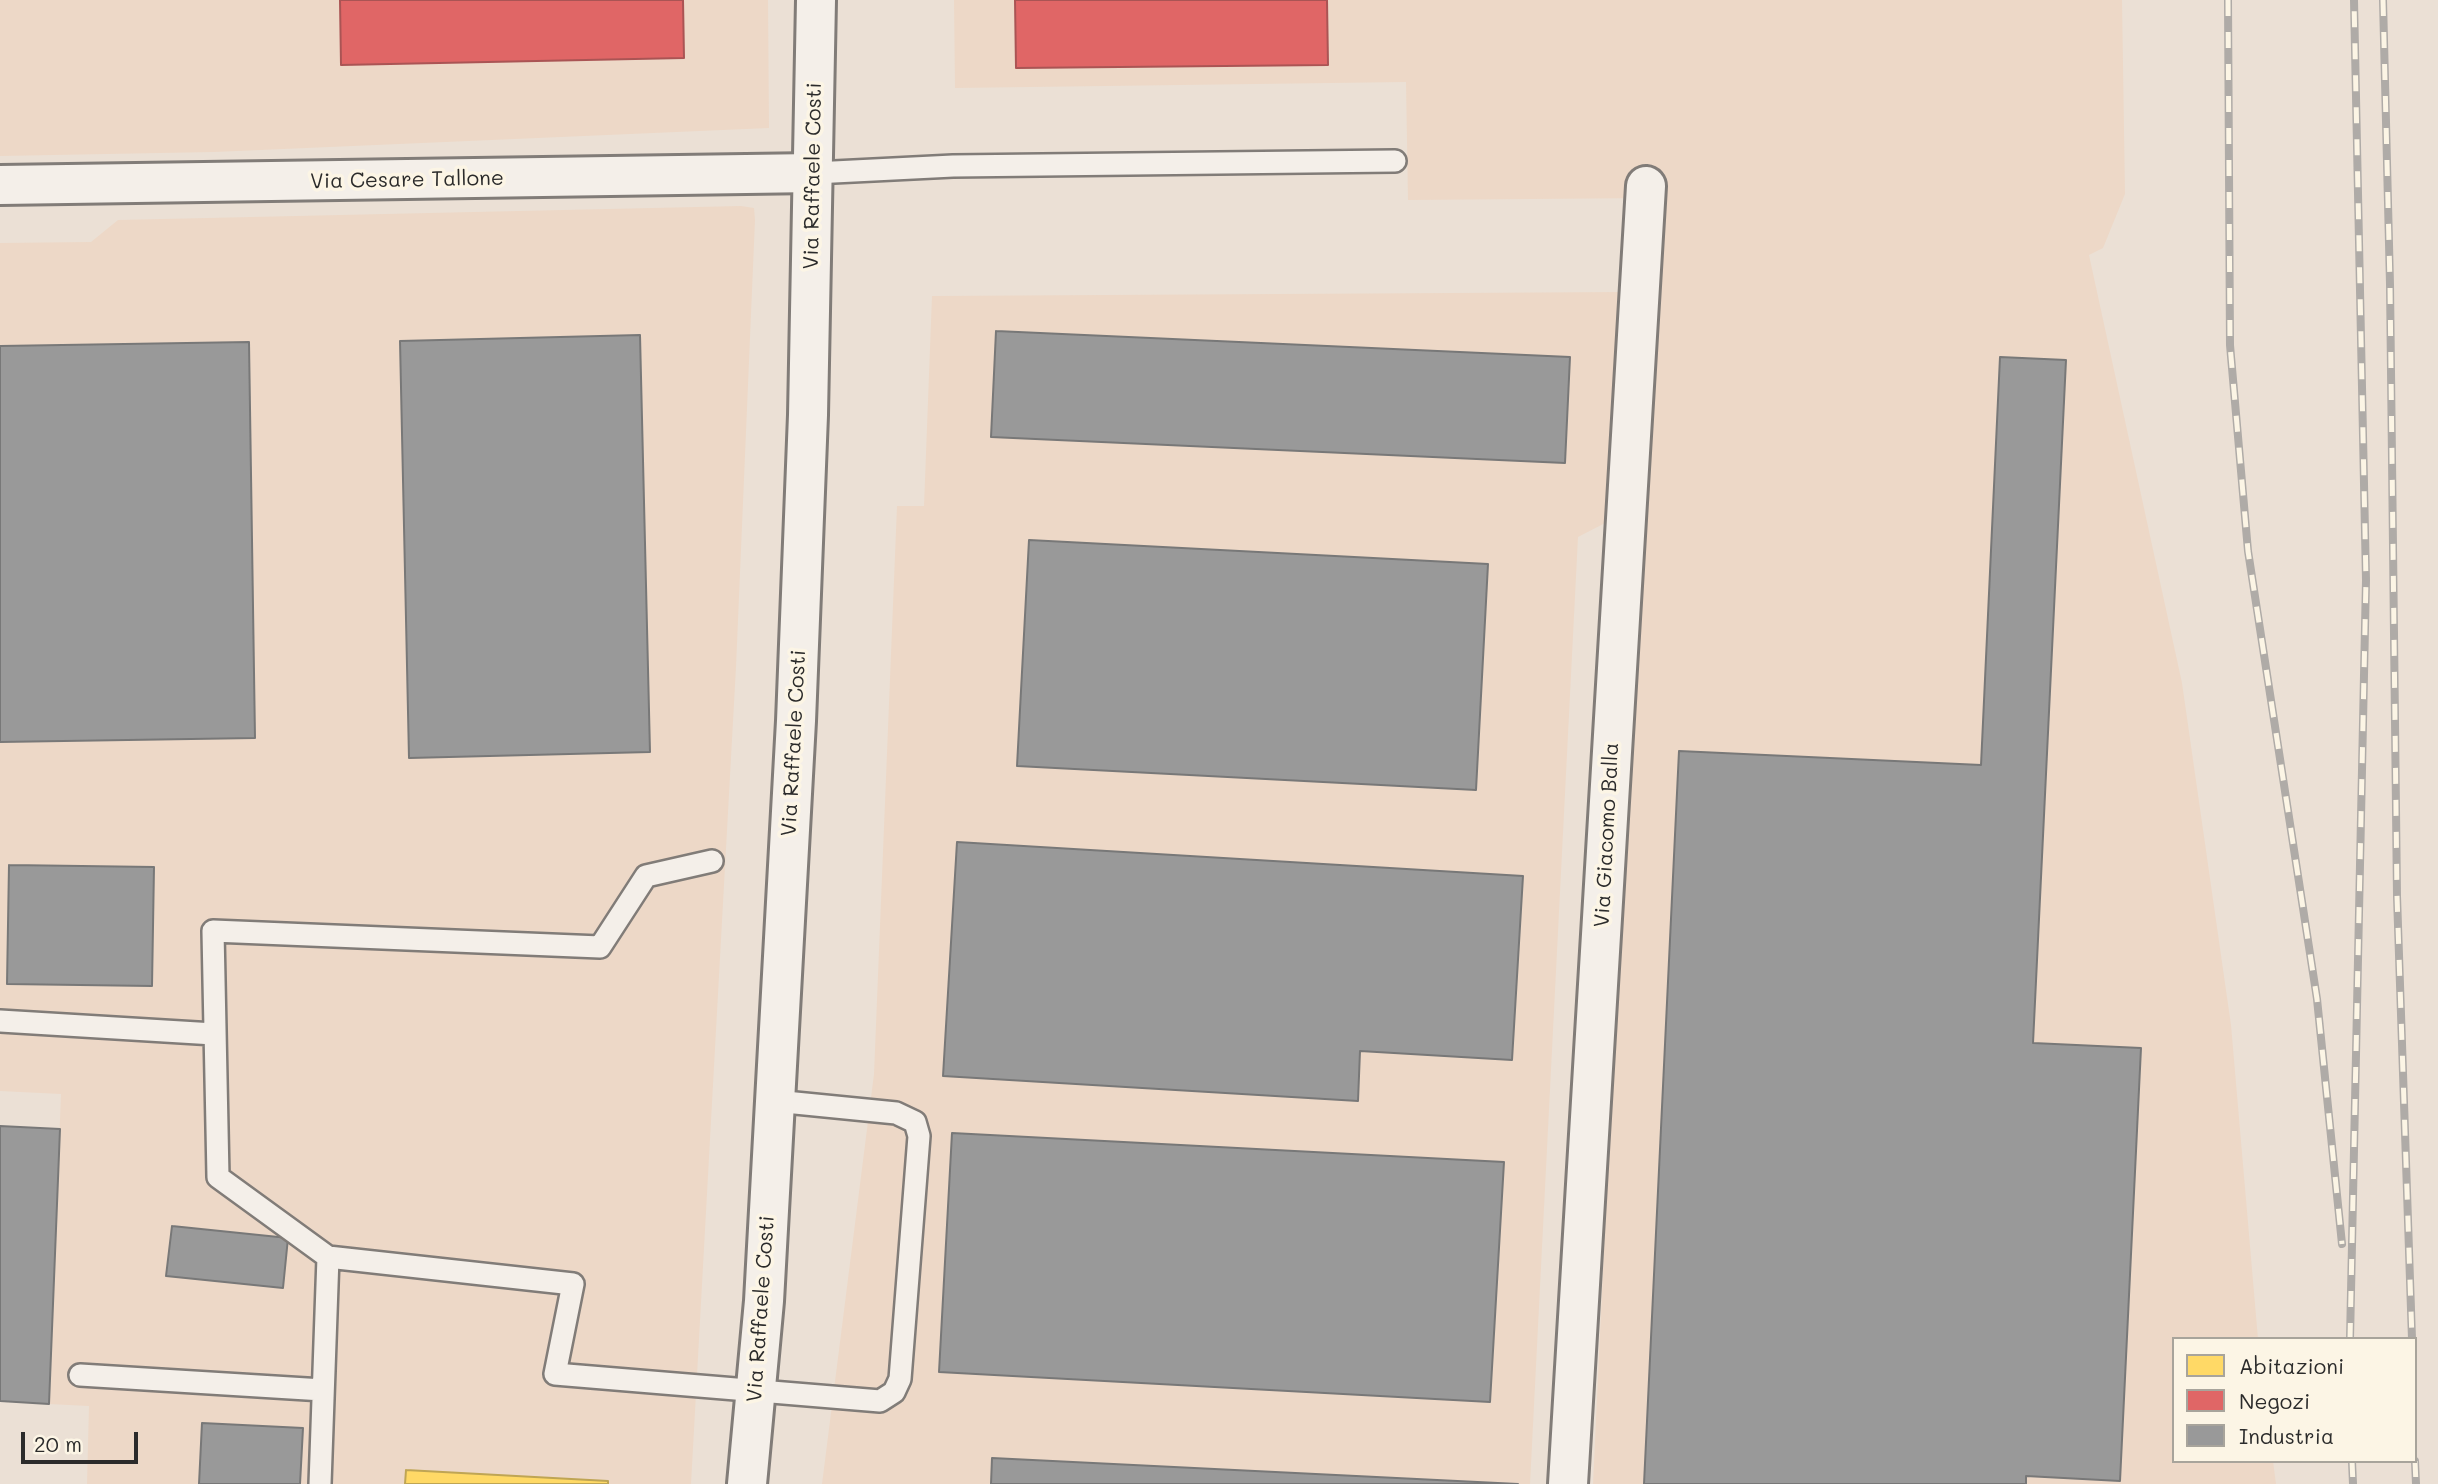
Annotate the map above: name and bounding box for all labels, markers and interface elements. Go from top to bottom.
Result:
street label: Via Raffaele Costi [799,82,827,270]
street label: Via Cesare Tallone [310,166,504,194]
street label: Via Raffaele Costi [777,649,811,837]
street label: Via Giacomo Balla [1590,742,1624,928]
street label: Via Raffaele Costi [742,1215,780,1403]
legend [2172,1337,2417,1463]
text: Abitazioni [2239,1352,2344,1379]
text: Negozi [2239,1387,2310,1414]
scale bar [24,1418,142,1462]
text: Industria [2239,1422,2334,1449]
text: 20 m [34,1430,82,1457]

